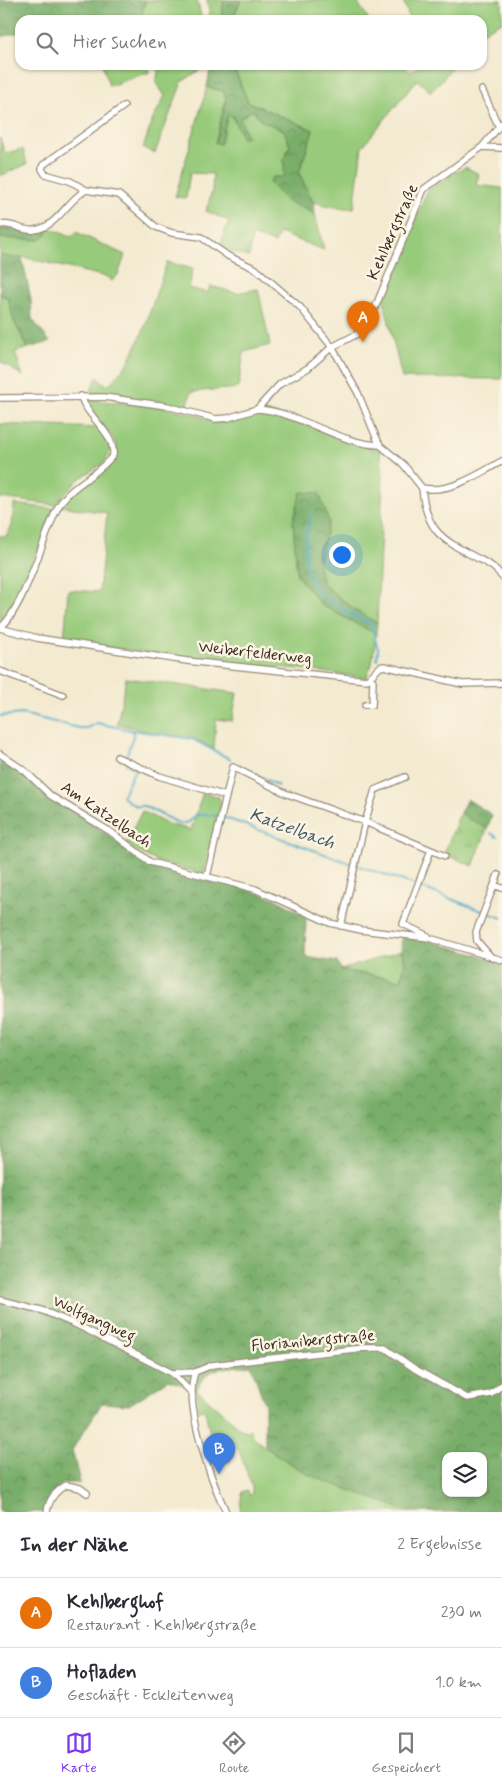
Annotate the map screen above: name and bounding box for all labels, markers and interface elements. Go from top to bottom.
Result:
search box [15,15,487,70]
icon: search [33,29,61,57]
text: Hier suchen [73,30,167,55]
street label: Kehlbergstraße [362,181,425,284]
pin: A [347,301,379,342]
your location [329,542,355,568]
street label: Weiberfelderweg [197,637,313,669]
street label: Am Katzelbach [57,777,155,853]
water label: Katzelbach [246,803,338,856]
street label: Wolfgangweg [49,1291,139,1348]
street label: Florianibergstraße [250,1325,376,1358]
pin: B [203,1433,235,1474]
map controls [442,1452,487,1497]
button: layers [442,1452,487,1497]
text: In der Nähe [20,1531,128,1559]
text: 2 Ergebnisse [397,1534,482,1555]
text: Kehlberghof [67,1590,164,1615]
text: A [31,1602,41,1623]
text: 230 m [441,1602,482,1623]
text: Restaurant · Kehlbergstraße [67,1615,257,1636]
text: Hofladen [67,1660,137,1685]
text: B [31,1672,41,1693]
text: 1.0 km [435,1672,482,1693]
text: Geschäft · Eckleitenweg [67,1685,234,1706]
tab: Karte [61,1729,97,1777]
tab: Route [219,1729,249,1777]
tab: Gespeichert [372,1729,441,1777]

